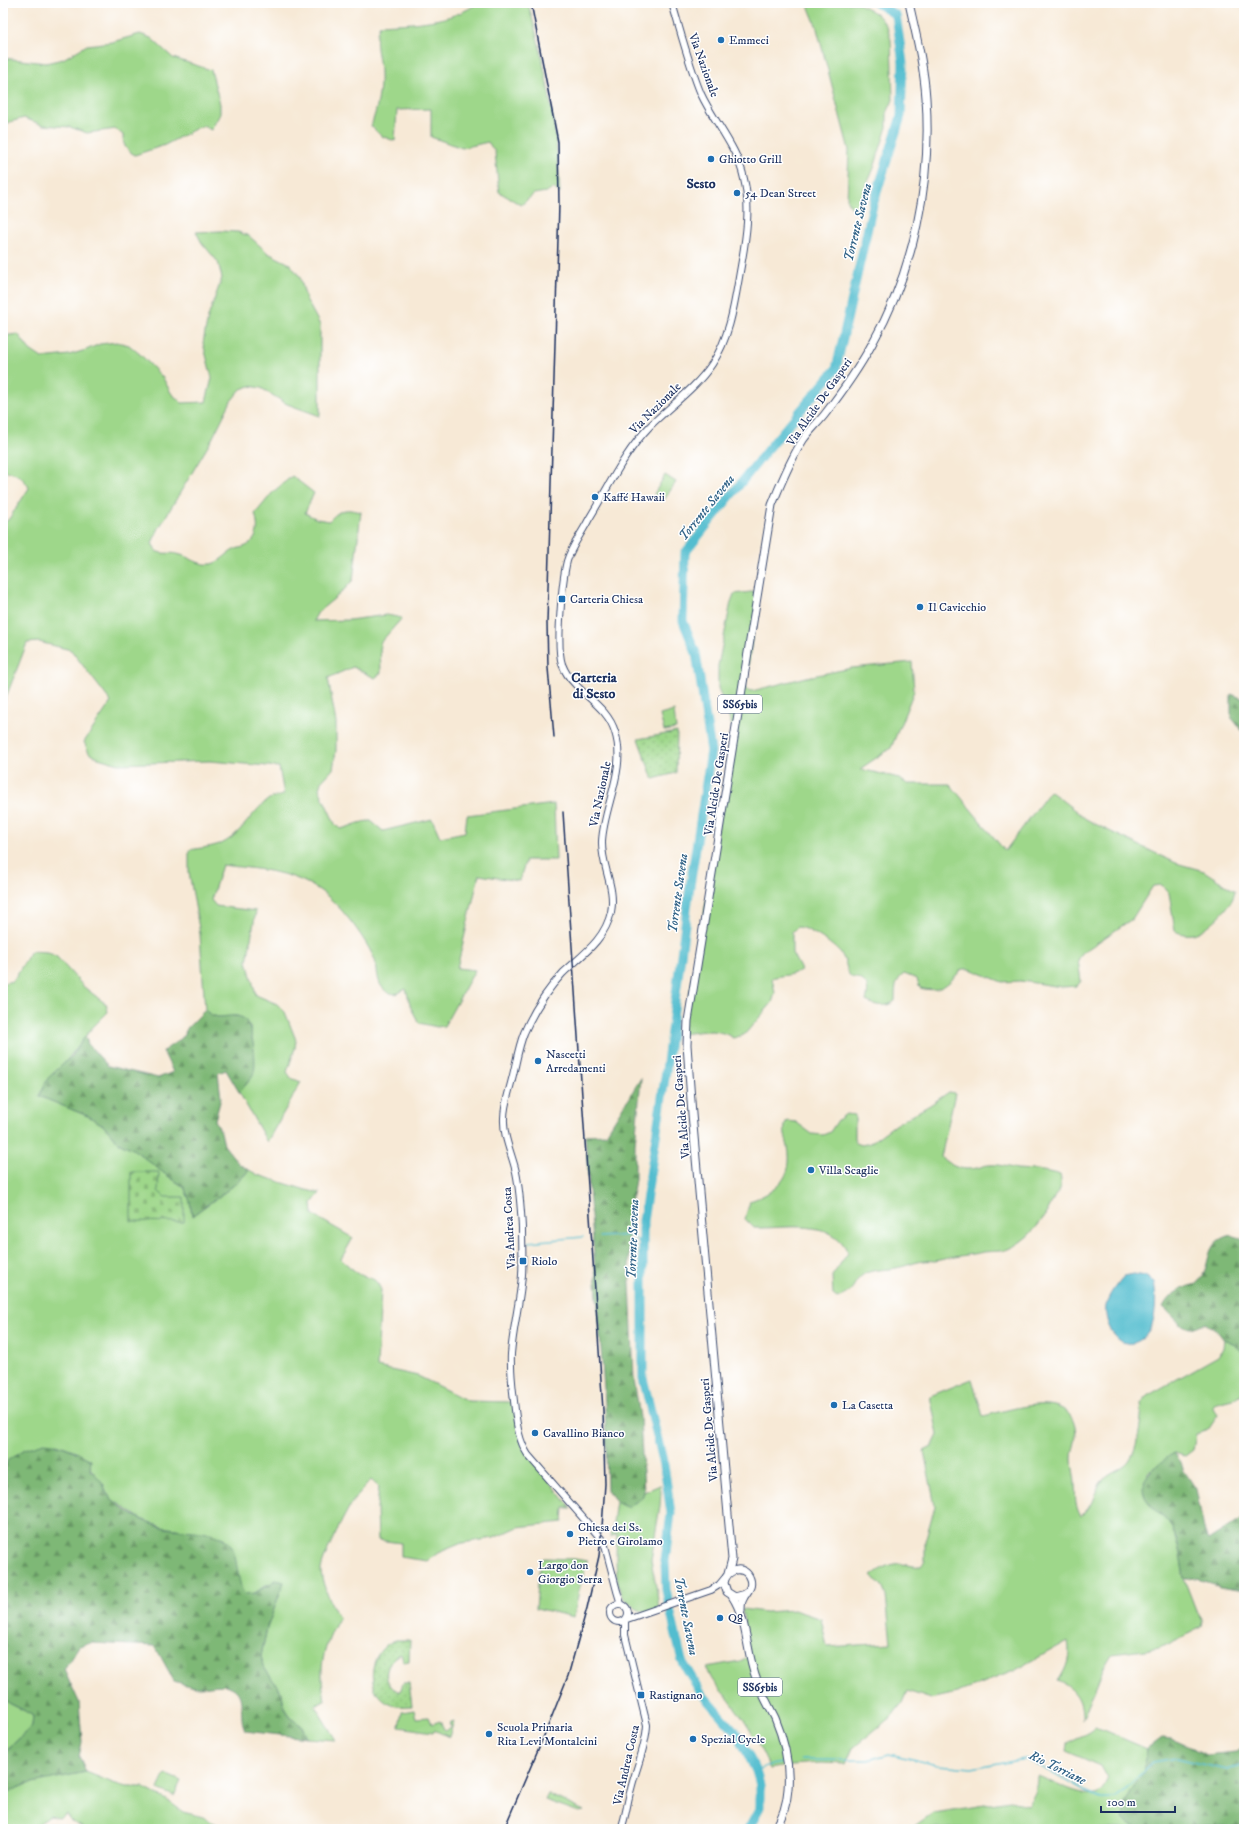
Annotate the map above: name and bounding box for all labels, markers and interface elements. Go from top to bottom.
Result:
street label: Via Nazionale [685,30,722,99]
place label: Emmeci [729,33,769,48]
marker: Emmeci [716,35,726,45]
place label: Ghiotto Grill [719,152,782,167]
marker: Ghiotto Grill [706,154,716,164]
district label: Sesto [686,175,716,193]
water label: Torrente Savena [841,181,875,263]
place label: 54 Dean Street [745,186,816,201]
marker: 54 Dean Street [732,188,742,198]
street label: Via Alcide De Gasperi [783,355,855,450]
street label: Via Nazionale [626,379,684,438]
water label: Torrente Savena [675,471,738,544]
place label: Kaffé Hawaii [603,490,665,505]
marker: Kaffé Hawaii [590,492,600,502]
place label: Carteria Chiesa [570,592,644,607]
marker: Carteria Chiesa [557,594,567,604]
place label: Il Cavicchio [928,600,986,615]
marker: Il Cavicchio [915,602,925,612]
district label: Carteria di Sesto [571,669,618,703]
road number: SS65bis [718,695,762,713]
street label: Via Alcide De Gasperi [701,732,732,837]
street label: Via Nazionale [586,760,615,829]
water label: Torrente Savena [665,852,692,934]
place label: Nascetti Arredamenti [546,1047,606,1076]
street label: Via Alcide De Gasperi [670,1055,694,1160]
marker: Nascetti Arredamenti [533,1056,543,1066]
place label: Villa Scaglie [818,1163,879,1178]
marker: Villa Scaglie [806,1165,816,1175]
street label: Via Andrea Costa [500,1186,519,1270]
water label: Torrente Savena [624,1198,642,1279]
place label: Riolo [531,1254,557,1269]
marker: Riolo [518,1256,528,1266]
street label: Via Alcide De Gasperi [698,1378,722,1483]
place label: La Casetta [842,1398,894,1413]
marker: La Casetta [829,1400,839,1410]
place label: Cavallino Bianco [543,1426,624,1441]
marker: Cavallino Bianco [530,1428,540,1438]
place label: Chiesa dei Ss. Pietro e Girolamo [578,1520,663,1549]
marker: Chiesa dei Ss. Pietro e Girolamo [565,1529,575,1539]
place label: Largo don Giorgio Serra [538,1558,603,1587]
marker: Largo don Giorgio Serra [525,1567,535,1577]
water label: Torrente Savena [671,1575,702,1657]
place label: Q8 [728,1611,743,1626]
marker: Q8 [715,1613,725,1623]
road number: SS65bis [738,1678,782,1696]
place label: Rastignano [649,1688,702,1703]
marker: Rastignano [636,1690,646,1700]
place label: Scuola Primaria Rita Levi Montalcini [497,1720,597,1749]
street label: Via Andrea Costa [610,1723,643,1808]
marker: Scuola Primaria Rita Levi Montalcini [484,1729,494,1739]
place label: Spezial Cycle [701,1732,765,1747]
marker: Spezial Cycle [688,1734,698,1744]
water label: Rio Torriane [1026,1747,1089,1789]
scale bar [1101,1788,1175,1814]
text: 100 m [1107,1795,1136,1810]

